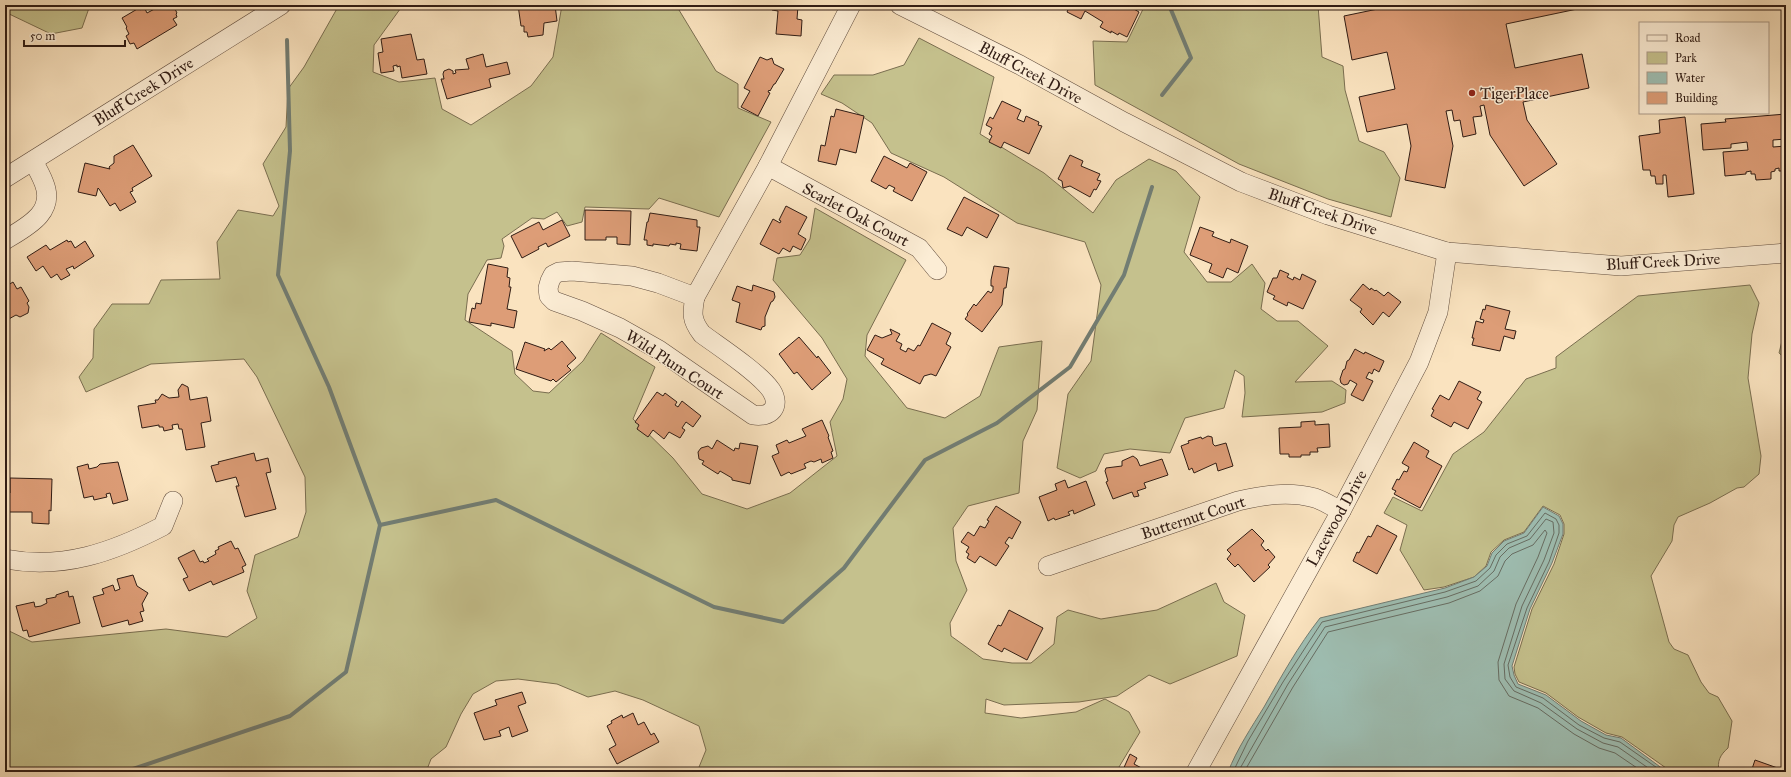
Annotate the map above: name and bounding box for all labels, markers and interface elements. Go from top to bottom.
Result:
scale bar [24,22,125,48]
legend [1639,22,1769,114]
text: 50 m [30,29,55,43]
text: Road [1675,31,1701,45]
street label: Bluff Creek Drive [976,37,1086,108]
text: Park [1675,51,1697,65]
street label: Bluff Creek Drive [90,53,197,130]
text: Water [1675,71,1705,85]
place label: TigerPlace [1480,84,1549,104]
marker: TigerPlace [1467,88,1477,98]
text: Building [1675,91,1718,106]
street label: Scarlet Oak Court [799,178,913,251]
street label: Bluff Creek Drive [1266,184,1380,239]
street label: Bluff Creek Drive [1605,249,1721,274]
street label: Wild Plum Court [622,326,728,403]
street label: Lacewood Drive [1302,466,1371,570]
street label: Butternut Court [1139,492,1248,543]

